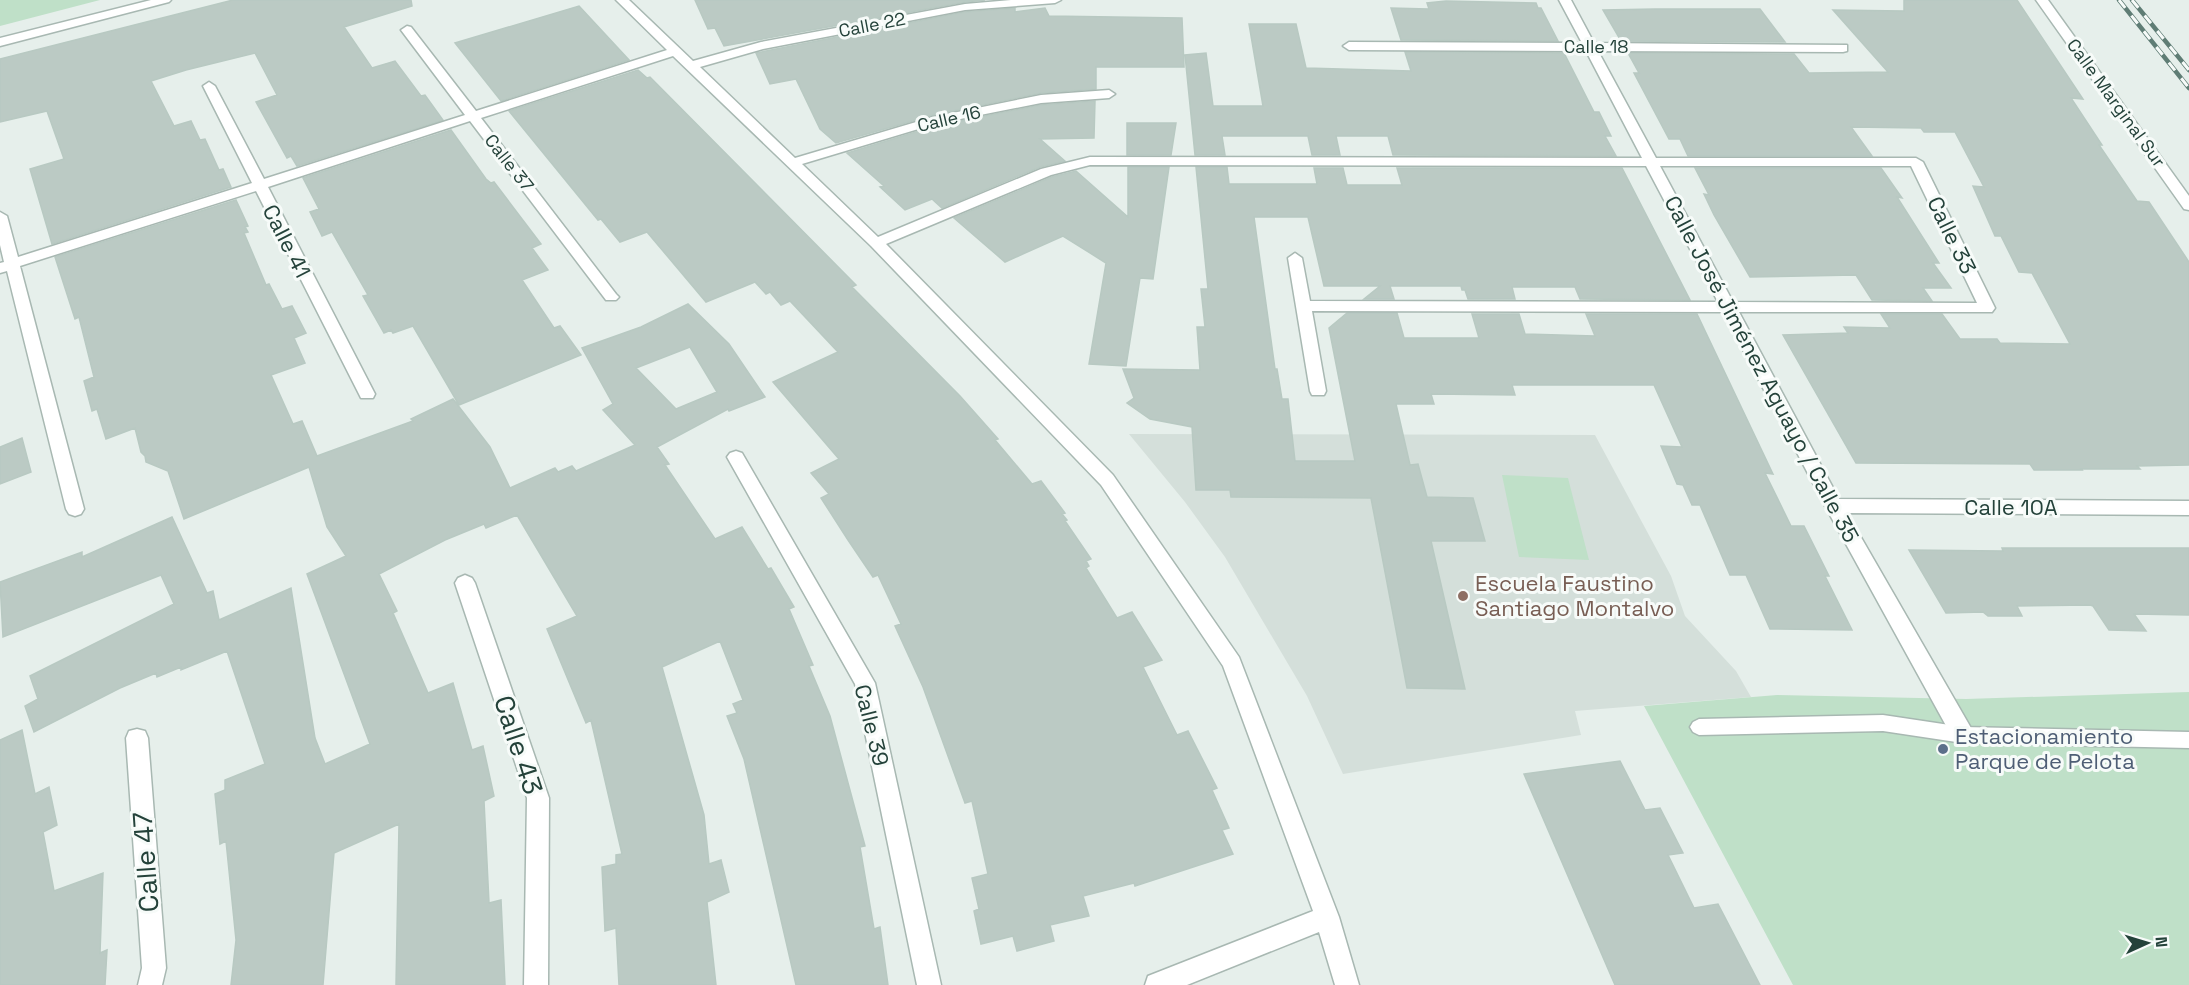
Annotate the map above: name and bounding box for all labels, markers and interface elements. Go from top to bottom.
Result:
street label: Calle 22 [836,7,907,42]
street label: Calle Marginal Sur [2062,34,2171,172]
street label: Calle 18 [1564,35,1628,58]
street label: Calle 16 [915,100,983,137]
street label: Calle 37 [480,129,539,196]
street label: Calle José Jiménez Aguayo / Calle 35 [1658,191,1866,547]
street label: Calle 33 [1921,192,1983,278]
street label: Calle 41 [257,200,317,282]
street label: Calle 10A [1964,493,2058,521]
place label: Escuela Faustino Santiago Montalvo [1475,569,1674,622]
marker: Escuela Faustino Santiago Montalvo [1456,589,1470,603]
street label: Calle 39 [848,681,896,769]
street label: Calle 43 [486,691,551,799]
place label: Estacionamiento Parque de Pelota [1955,722,2135,775]
marker: Estacionamiento Parque de Pelota [1936,742,1950,756]
street label: Calle 47 [125,811,166,913]
north arrow [2117,913,2177,973]
text: N [2151,936,2172,948]

